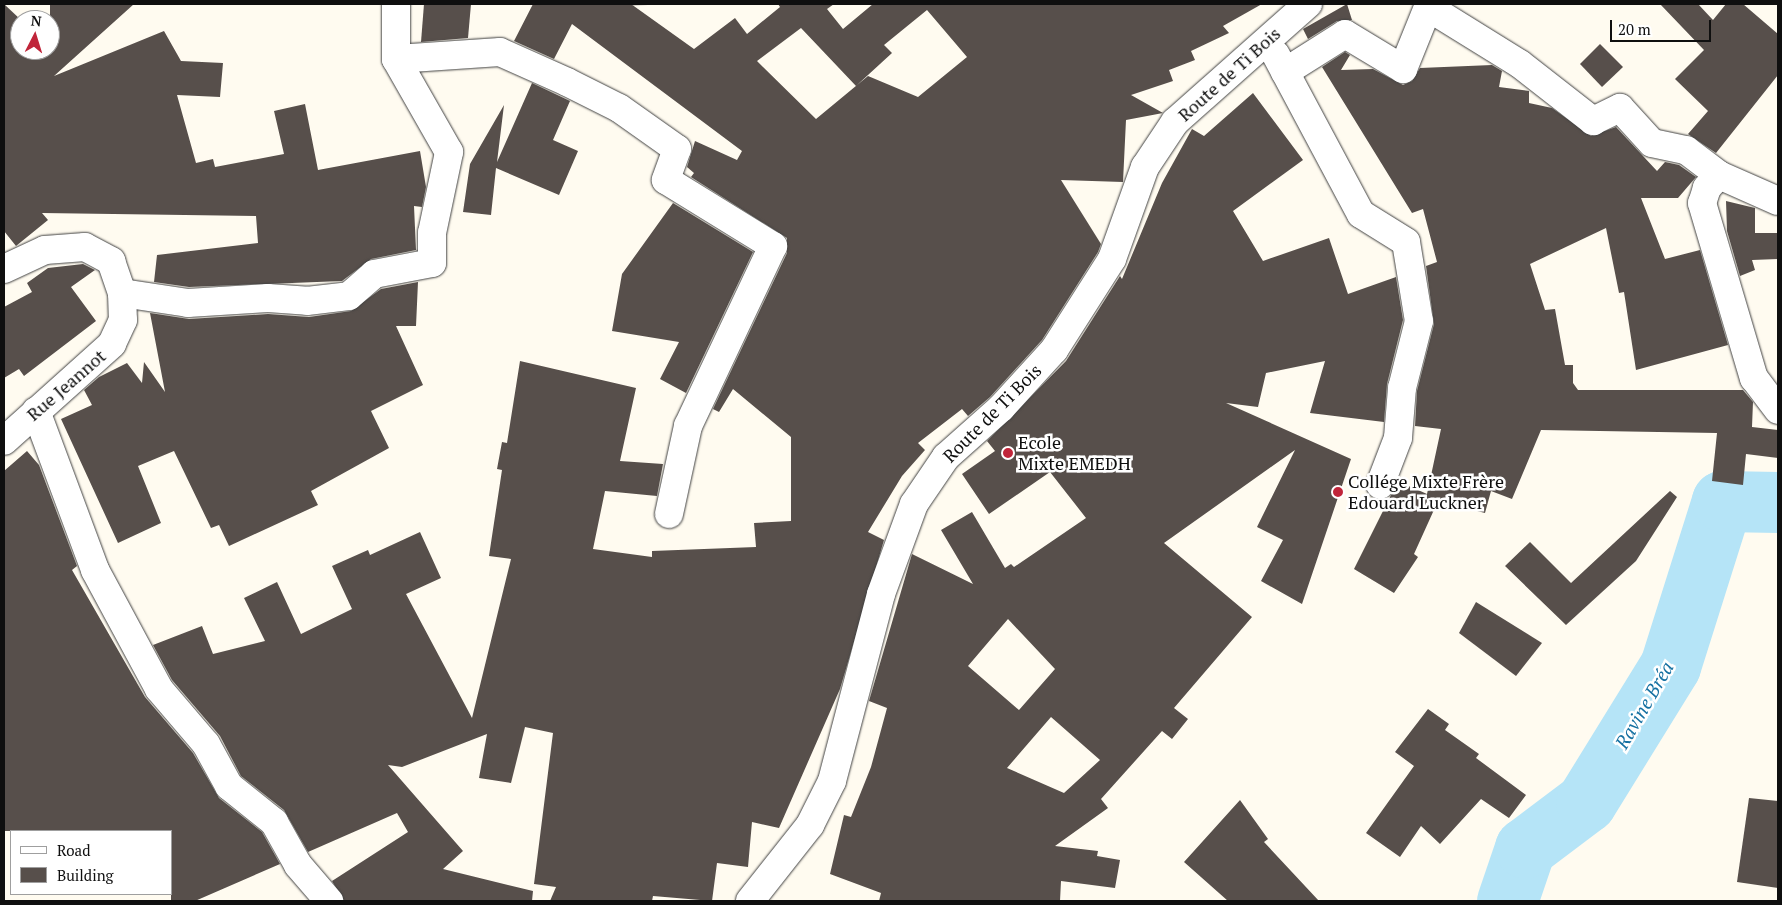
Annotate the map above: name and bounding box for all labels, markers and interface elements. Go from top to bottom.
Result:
north arrow [10,10,60,60]
scale bar [1612,10,1713,42]
text: N [30,11,42,30]
text: 20 m [1618,19,1651,39]
street label: Route de Ti Bois [1173,22,1285,126]
street label: Rue Jeannot [22,345,110,425]
street label: Route de Ti Bois [938,359,1046,467]
place label: Ecole Mixte EMEDH [1018,432,1131,474]
marker: Ecole Mixte EMEDH [1002,447,1014,459]
place label: Collége Mixte Frère Edouard Luckner [1348,471,1504,514]
marker: Collége Mixte Frère Edouard Luckner [1332,486,1344,498]
water label: Ravine Bréa [1610,657,1678,753]
legend [10,830,172,895]
text: Road [57,840,90,860]
text: Building [57,865,114,885]

